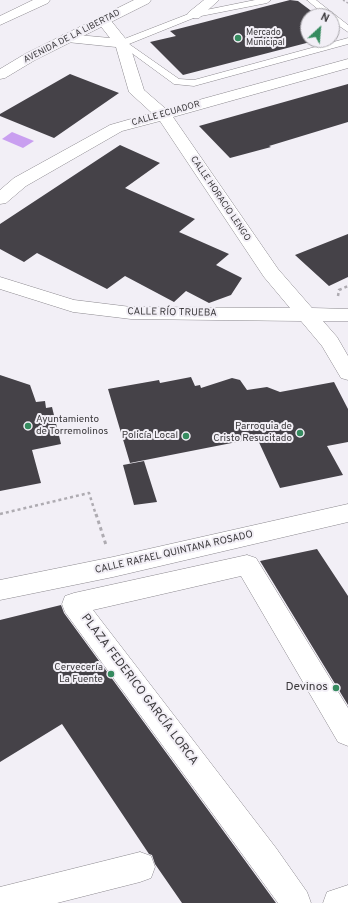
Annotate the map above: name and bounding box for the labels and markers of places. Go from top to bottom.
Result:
place label: Mercado Municipal [246,28,285,49]
marker: Mercado Municipal [233,33,243,43]
place label: Ayuntamiento de Torremolinos [36,414,108,438]
marker: Ayuntamiento de Torremolinos [23,421,33,431]
place label: Parroquia de Cristo Resucitado [213,421,292,444]
marker: Parroquia de Cristo Resucitado [295,428,305,438]
place label: Policía Local [122,430,178,442]
marker: Policía Local [181,431,191,441]
place label: Cervecería La Fuente [54,662,103,686]
marker: Cervecería La Fuente [106,669,116,679]
place label: Devinos [285,681,328,695]
marker: Devinos [331,683,341,693]

